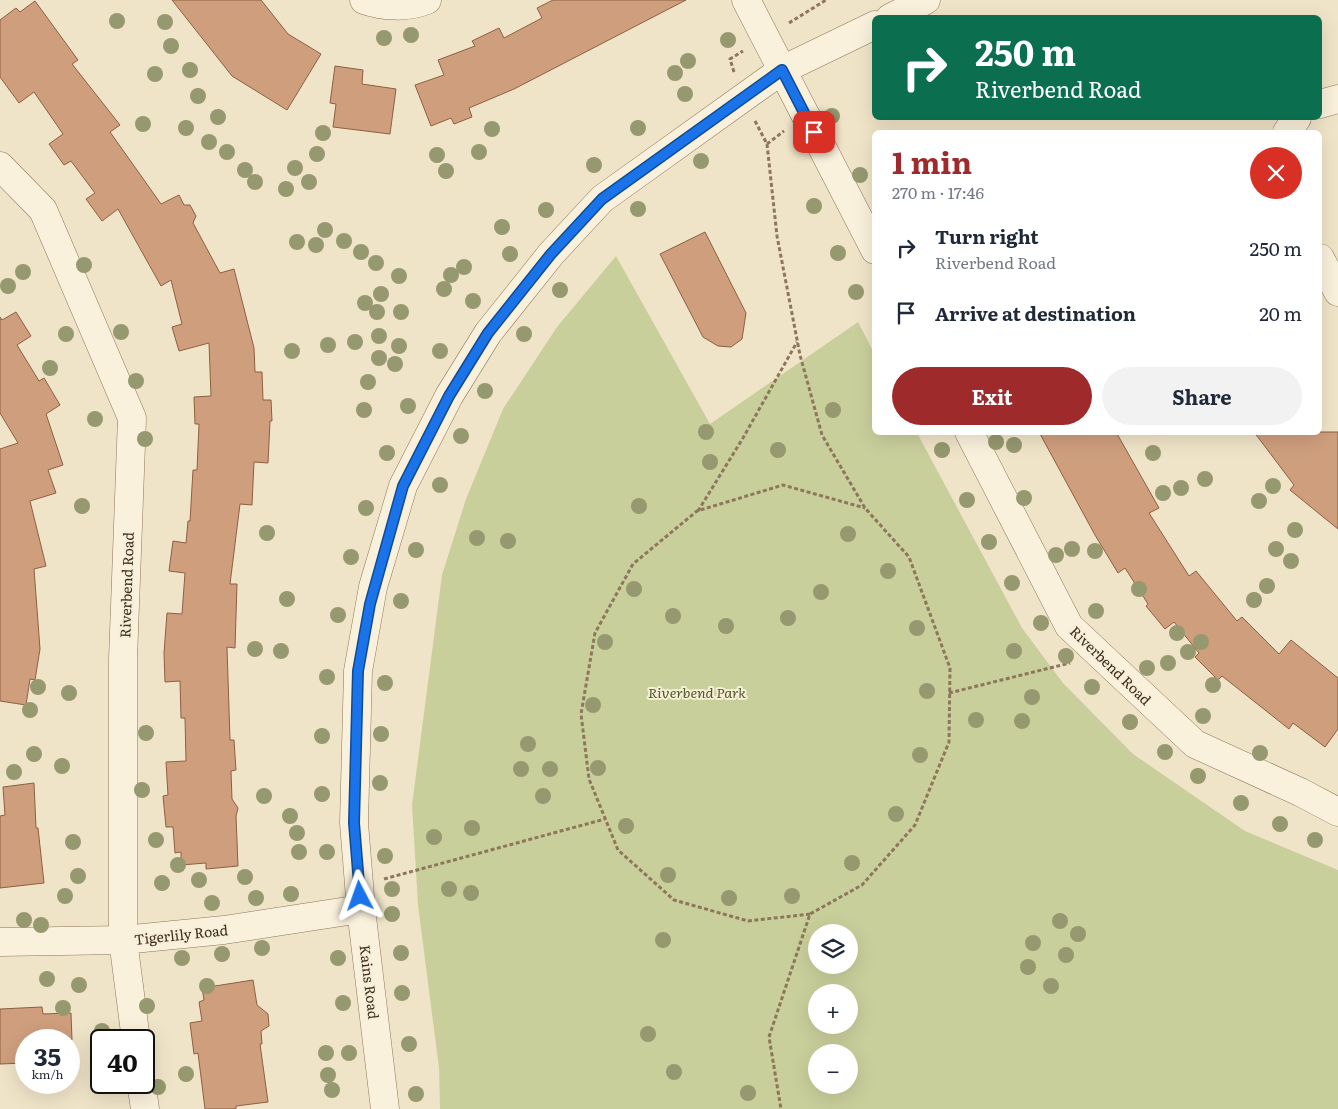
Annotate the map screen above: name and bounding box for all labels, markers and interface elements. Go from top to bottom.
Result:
text: 250 m [975,25,1076,77]
icon: right [892,35,957,100]
text: Riverbend Road [975,72,1141,105]
pin [793,111,835,153]
icon: arrive [800,118,828,146]
text: 1 min [892,139,972,183]
button: close [1250,147,1302,199]
text: 270 m · 17:46 [892,180,984,204]
text: Turn right [935,222,1039,250]
icon: right [892,234,920,262]
text: 250 m [1250,234,1302,262]
text: Riverbend Road [935,250,1056,274]
icon: arrive [892,299,920,327]
text: Arrive at destination [935,299,1136,327]
text: 20 m [1259,299,1302,327]
button: Exit [892,367,1092,425]
button: Share [1102,367,1302,425]
street label: Riverbend Road [114,531,138,638]
street label: Riverbend Road [1066,621,1156,709]
park label: Riverbend Park [648,682,746,702]
position arrow [333,869,385,921]
street label: Tigerlily Road [133,919,229,949]
map controls [808,924,858,1094]
button: layers [808,924,858,974]
street label: Kains Road [356,944,385,1021]
button: + [808,984,858,1034]
speed limit sign: 40 [90,1029,155,1094]
text: 35 [34,1037,61,1074]
button: − [808,1044,858,1094]
text: km/h [32,1065,63,1083]

